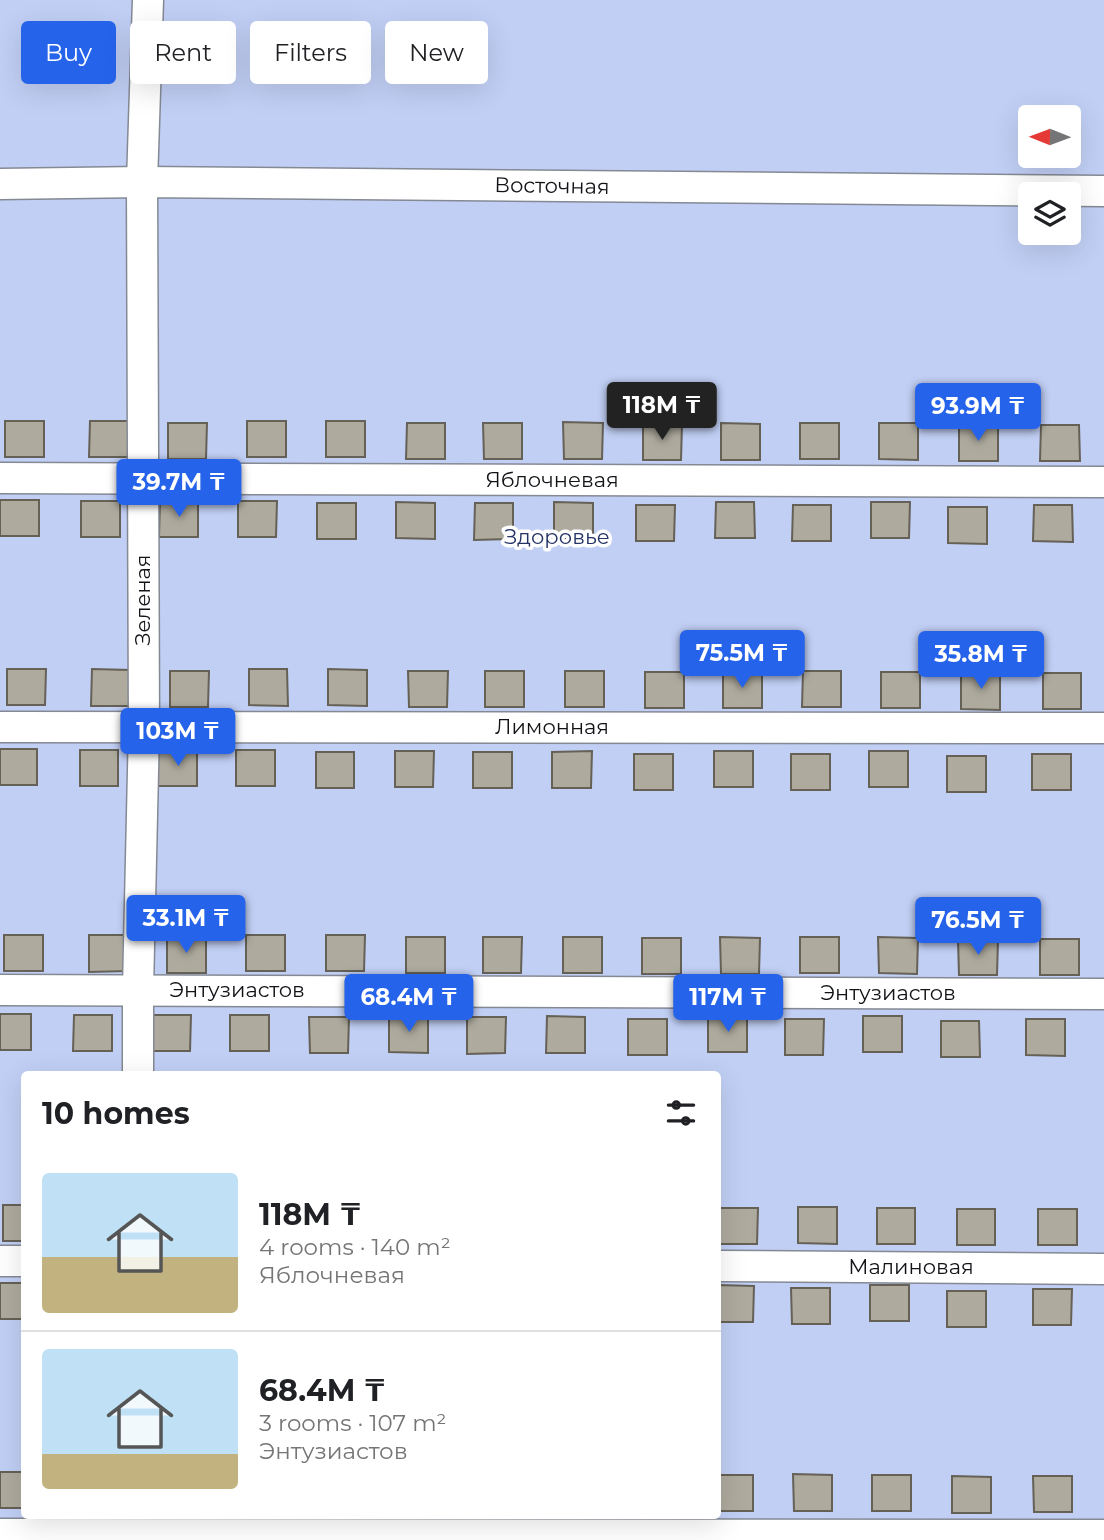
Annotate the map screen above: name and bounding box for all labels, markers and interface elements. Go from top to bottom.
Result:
chip: Buy [21,21,116,84]
chip: Rent [130,21,236,84]
chip: Filters [250,21,371,84]
chip: New [385,21,488,84]
north arrow [1018,105,1082,168]
map controls [1018,105,1081,245]
street label: Восточная [494,172,610,199]
button: layers [1018,182,1081,245]
pin: 118M ₸ [605,382,719,442]
pin: 93.9M ₸ [913,384,1043,443]
text: 118M ₸ [623,391,701,419]
text: 93.9M ₸ [931,392,1025,420]
pin: 39.7M ₸ [114,460,244,519]
street label: Яблочневая [485,467,619,492]
text: 39.7M ₸ [132,468,226,496]
park label: Здоровье [504,524,610,549]
street label: Зеленая [130,554,155,646]
pin: 75.5M ₸ [677,630,807,690]
pin: 35.8M ₸ [916,632,1046,691]
text: 75.5M ₸ [696,639,788,667]
text: 35.8M ₸ [934,640,1028,668]
pin: 103M ₸ [121,708,235,768]
street label: Лимонная [495,714,609,739]
text: 103M ₸ [136,717,220,745]
pin: 33.1M ₸ [121,895,251,955]
pin: 76.5M ₸ [913,898,1043,957]
text: 33.1M ₸ [142,904,230,932]
text: 76.5M ₸ [931,906,1025,934]
pin: 68.4M ₸ [344,974,474,1034]
pin: 117M ₸ [671,974,785,1034]
street label: Энтузиастов [169,977,305,1002]
street label: Энтузиастов [820,980,956,1005]
text: 68.4M ₸ [360,983,458,1011]
text: 117M ₸ [689,983,767,1011]
icon: filters [662,1094,700,1132]
text: 10 homes [42,1095,190,1132]
text: 118M ₸ [259,1196,361,1233]
icon: home [98,1201,182,1285]
text: 4 rooms · 140 m² [259,1233,451,1261]
street label: Малиновая [848,1254,974,1279]
text: Яблочневая [259,1261,405,1289]
text: 68.4M ₸ [259,1372,386,1409]
icon: home [98,1377,182,1461]
text: 3 rooms · 107 m² [259,1409,446,1437]
text: Энтузиастов [259,1437,408,1465]

